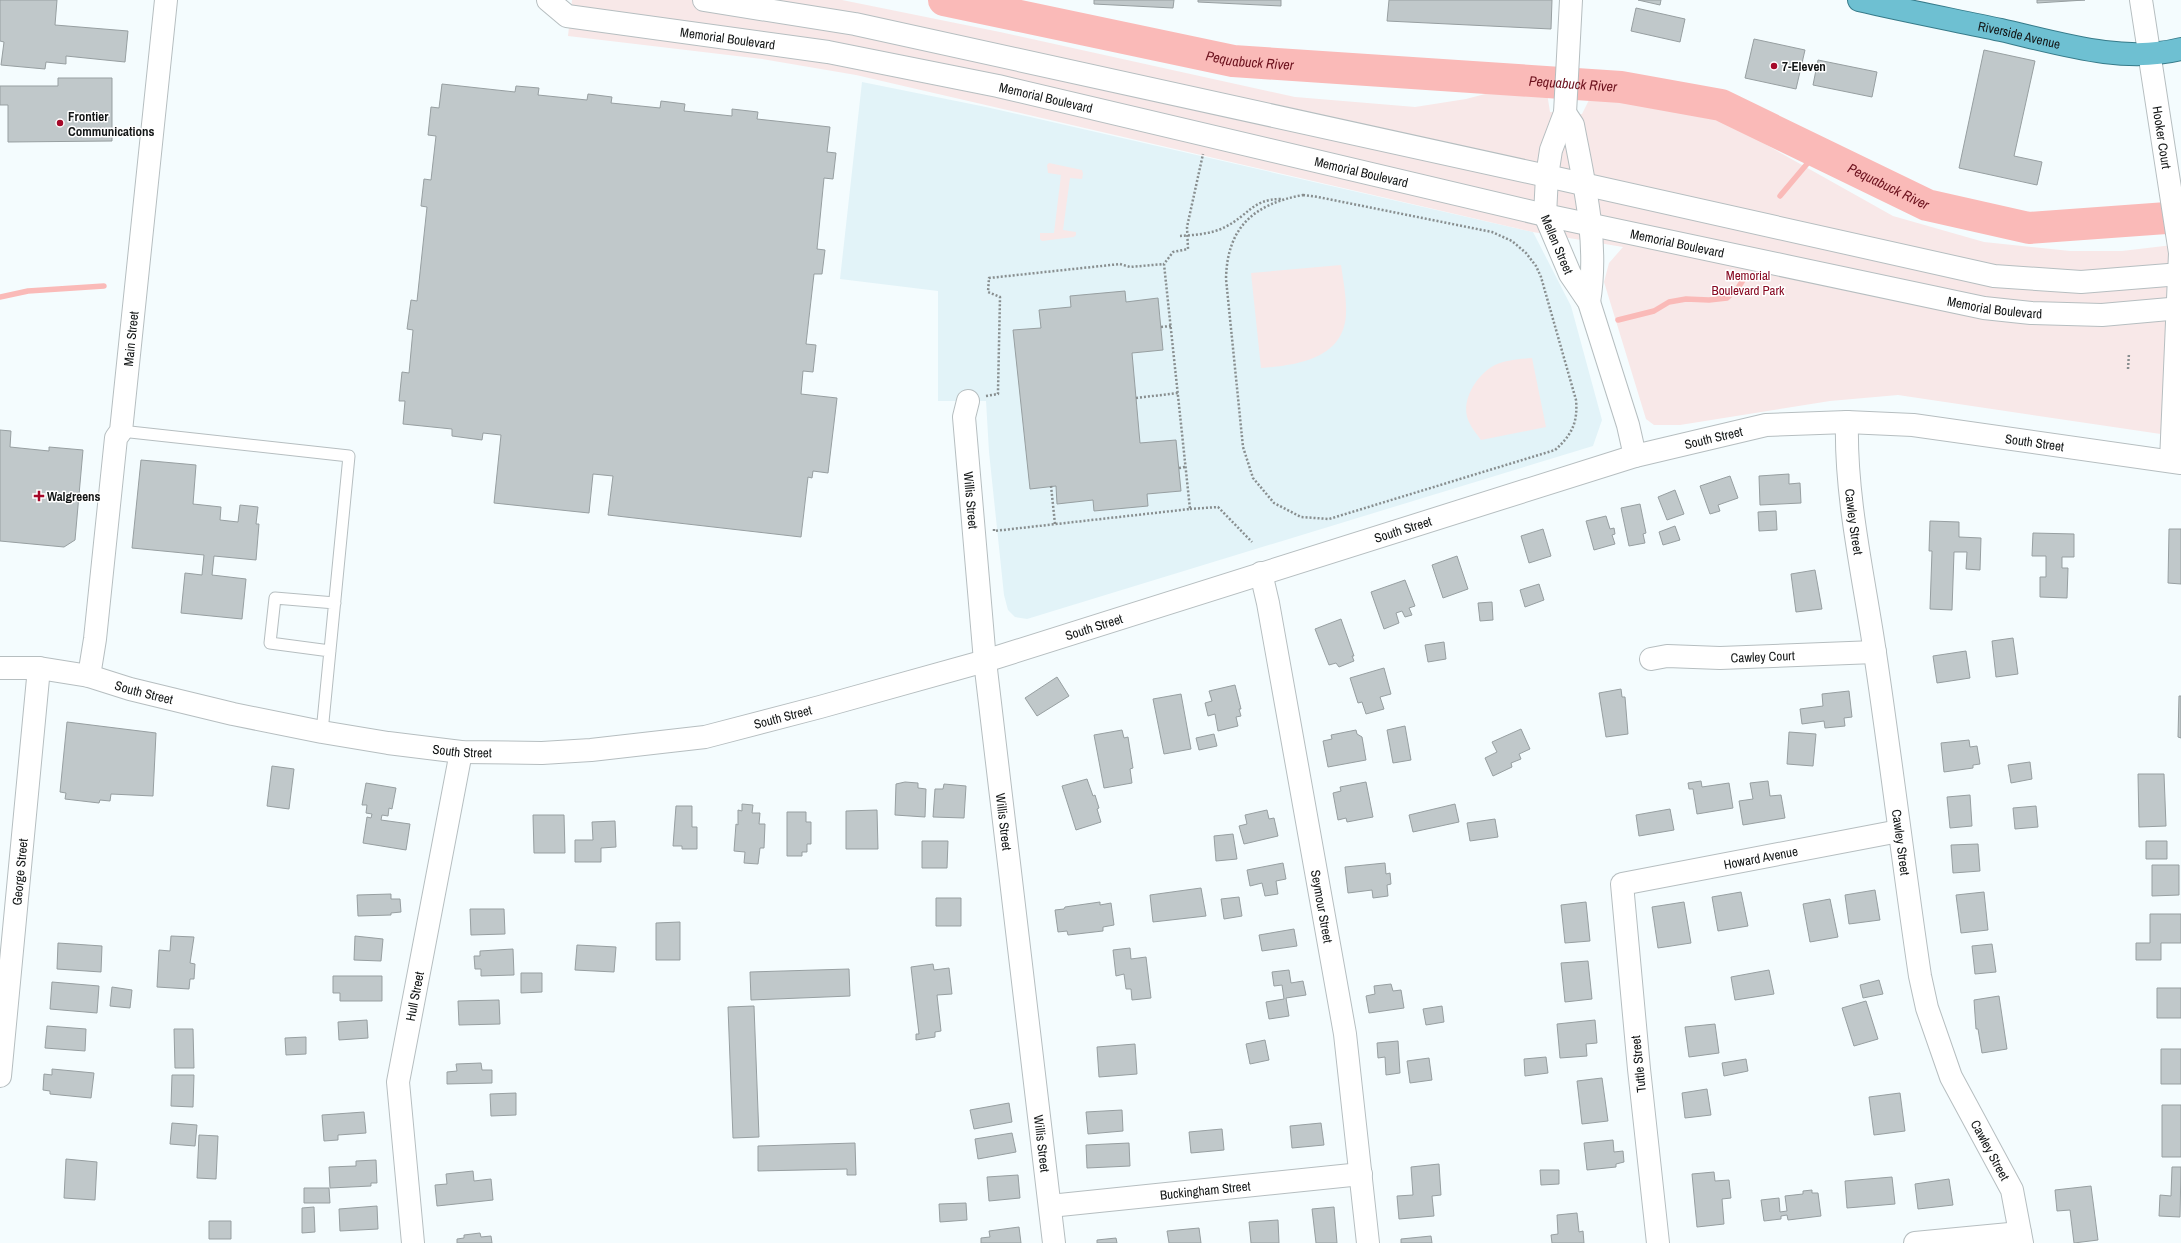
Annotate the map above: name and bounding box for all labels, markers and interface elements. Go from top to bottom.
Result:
street label: Riverside Avenue [1977,17,2062,53]
street label: Memorial Boulevard [679,24,776,54]
water label: Pequabuck River [1204,47,1295,74]
place label: 7-Eleven [1782,58,1826,75]
marker: 7-Eleven [1769,61,1779,71]
water label: Pequabuck River [1528,72,1619,96]
street label: Memorial Boulevard [997,79,1094,117]
street label: Hooker Court [2148,105,2175,170]
place label: Frontier Communications [68,108,155,140]
marker: Frontier Communications [55,118,65,128]
street label: Memorial Boulevard [1313,153,1410,191]
water label: Pequabuck River [1845,159,1933,214]
street label: Mellen Street [1537,212,1577,277]
street label: Memorial Boulevard [1629,225,1726,262]
park label: Memorial Boulevard Park [1712,267,1785,299]
street label: Memorial Boulevard [1946,292,2042,322]
street label: Main Street [120,310,142,367]
street label: South Street [1683,423,1744,453]
street label: South Street [2004,430,2065,455]
street label: Willis Street [960,471,982,530]
place label: Walgreens [47,488,101,505]
street label: Cawley Street [1841,488,1867,556]
marker: Walgreens [34,491,44,501]
street label: South Street [1372,513,1434,547]
street label: South Street [1063,610,1125,644]
street label: Cawley Court [1730,647,1795,667]
street label: South Street [113,677,175,708]
street label: South Street [752,701,814,733]
street label: South Street [432,741,492,761]
street label: Willis Street [992,792,1015,852]
street label: Cawley Street [1888,808,1914,876]
street label: George Street [8,838,32,906]
street label: Howard Avenue [1722,843,1799,873]
street label: Seymour Street [1307,868,1337,945]
street label: Hull Street [402,970,428,1022]
street label: Tuttle Street [1627,1035,1650,1093]
street label: Willis Street [1030,1114,1054,1173]
street label: Cawley Street [1967,1117,2013,1184]
street label: Buckingham Street [1159,1177,1251,1204]

